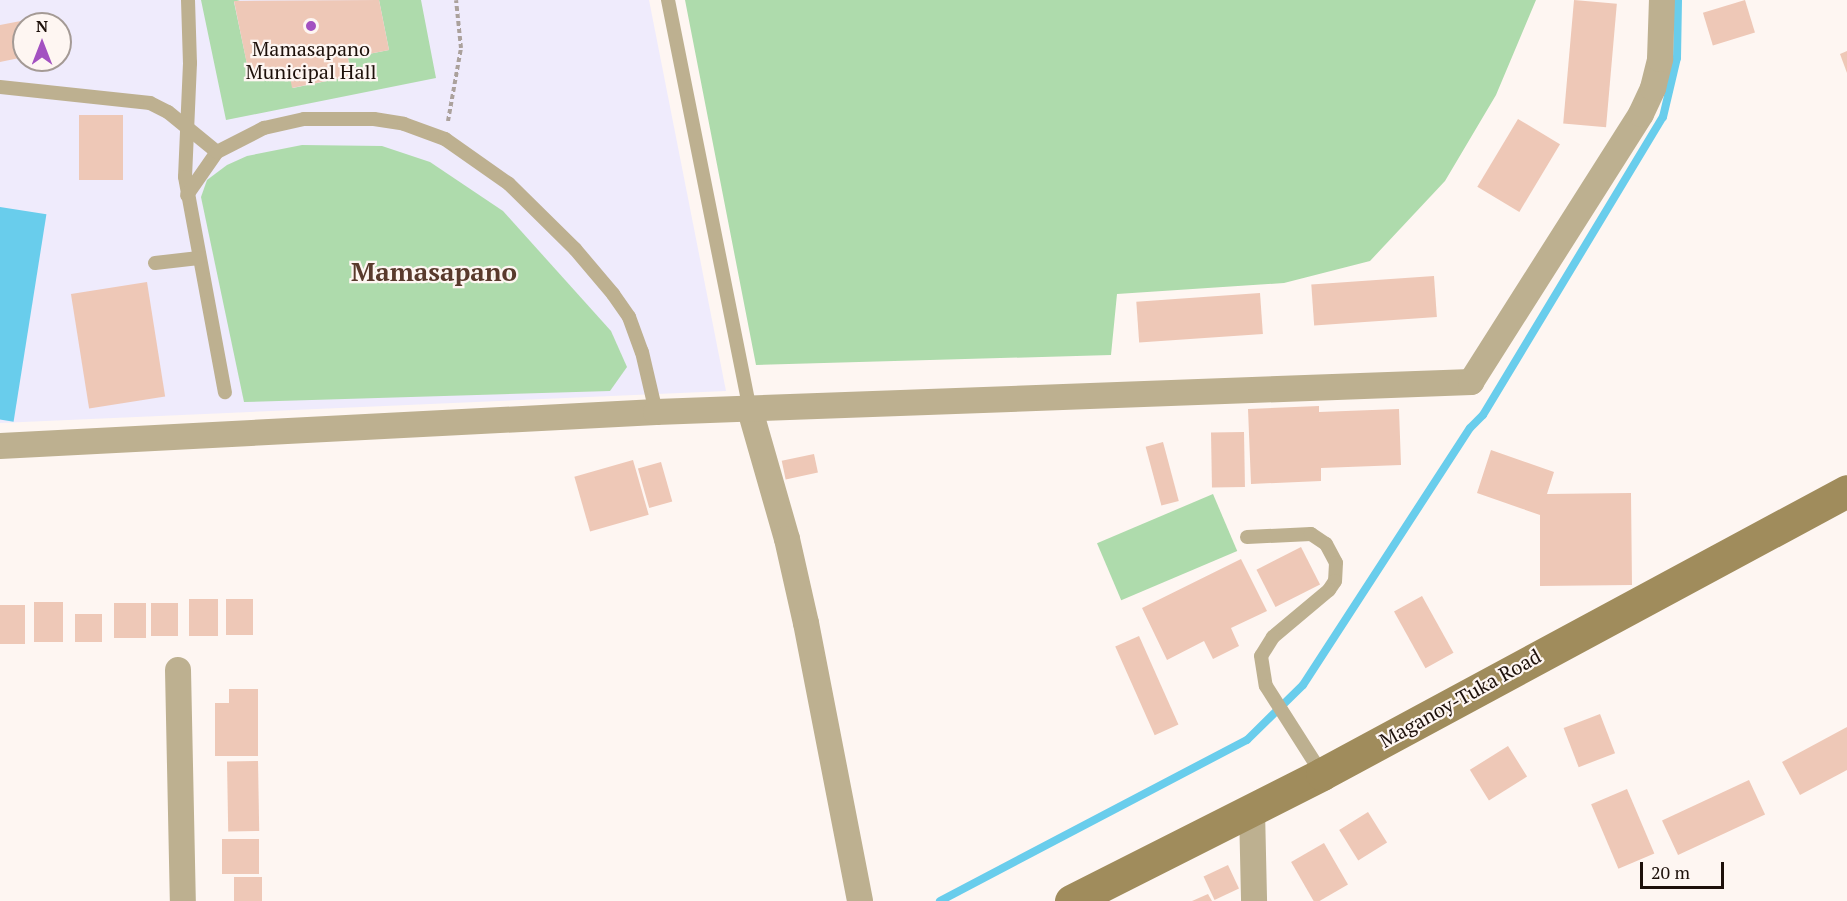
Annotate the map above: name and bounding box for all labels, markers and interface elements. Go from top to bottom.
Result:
north arrow [12,12,72,72]
text: N [36,15,48,37]
marker: Mamasapano Municipal Hall [304,19,318,33]
place label: Mamasapano Municipal Hall [245,36,377,83]
district label: Mamasapano [351,256,517,288]
street label: Maganoy-Tuka Road [1375,644,1545,752]
scale bar [1643,850,1727,888]
text: 20 m [1651,860,1690,884]

